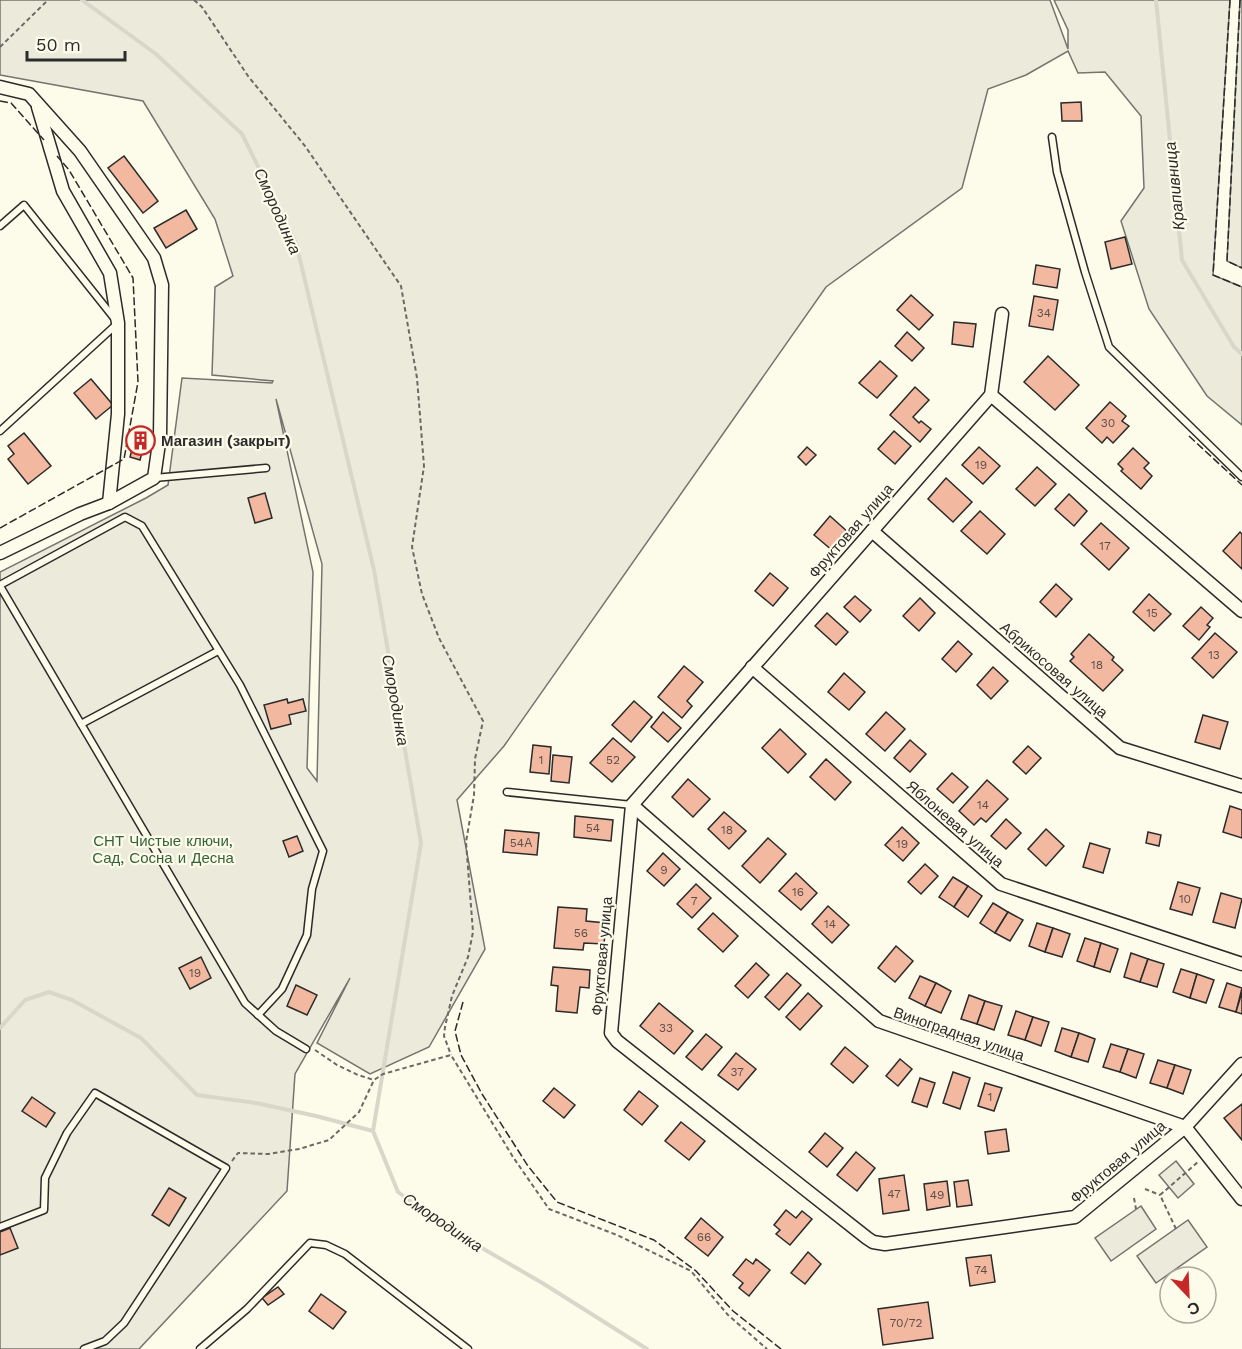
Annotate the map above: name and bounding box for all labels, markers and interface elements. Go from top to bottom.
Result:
scale bar [27,24,124,62]
text: 50 m [36,34,81,55]
water label: Крапивница [1160,141,1189,231]
water label: Смородинка [250,165,305,257]
house number: 34 [1037,306,1051,320]
house number: 30 [1101,416,1115,430]
building icon: Магазин (закрыт) [124,425,156,457]
place label: Магазин (закрыт) [161,432,291,450]
house number: 19 [975,458,987,472]
street label: Фруктовая улица [805,480,897,582]
house number: 17 [1099,539,1111,553]
house number: 15 [1146,606,1158,620]
street label: Абрикосовая улица [996,618,1112,722]
house number: 13 [1208,648,1220,662]
water label: Смородинка [378,653,413,747]
house number: 18 [1091,658,1103,672]
house number: 1 [539,753,543,767]
house number: 52 [606,753,620,767]
street label: Яблоневая улица [903,777,1008,872]
house number: 14 [977,798,989,812]
house number: 54 [586,821,600,835]
house number: 18 [721,823,733,837]
park label: СНТ Чистые ключи, Сад, Сосна и Десна [92,832,235,867]
house number: 54А [510,836,532,850]
house number: 19 [896,837,908,851]
house number: 9 [660,863,668,877]
house number: 16 [792,885,804,899]
house number: 10 [1179,892,1191,906]
house number: 7 [691,894,698,908]
street label: Фруктовая улица [588,895,616,1016]
house number: 14 [824,917,836,931]
house number: 56 [574,926,588,940]
house number: 19 [189,966,201,980]
street label: Виноградная улица [891,1003,1027,1065]
house number: 33 [659,1021,673,1035]
house number: 37 [730,1065,744,1079]
house number: 1 [988,1090,992,1104]
street label: Фруктовая улица [1066,1116,1170,1207]
house number: 47 [887,1187,901,1201]
house number: 49 [930,1188,944,1202]
water label: Смородинка [399,1189,486,1256]
house number: 66 [697,1230,711,1244]
house number: 74 [974,1263,988,1277]
north arrow [1158,1265,1218,1325]
text: С [1184,1297,1203,1320]
house number: 70/72 [890,1316,922,1330]

